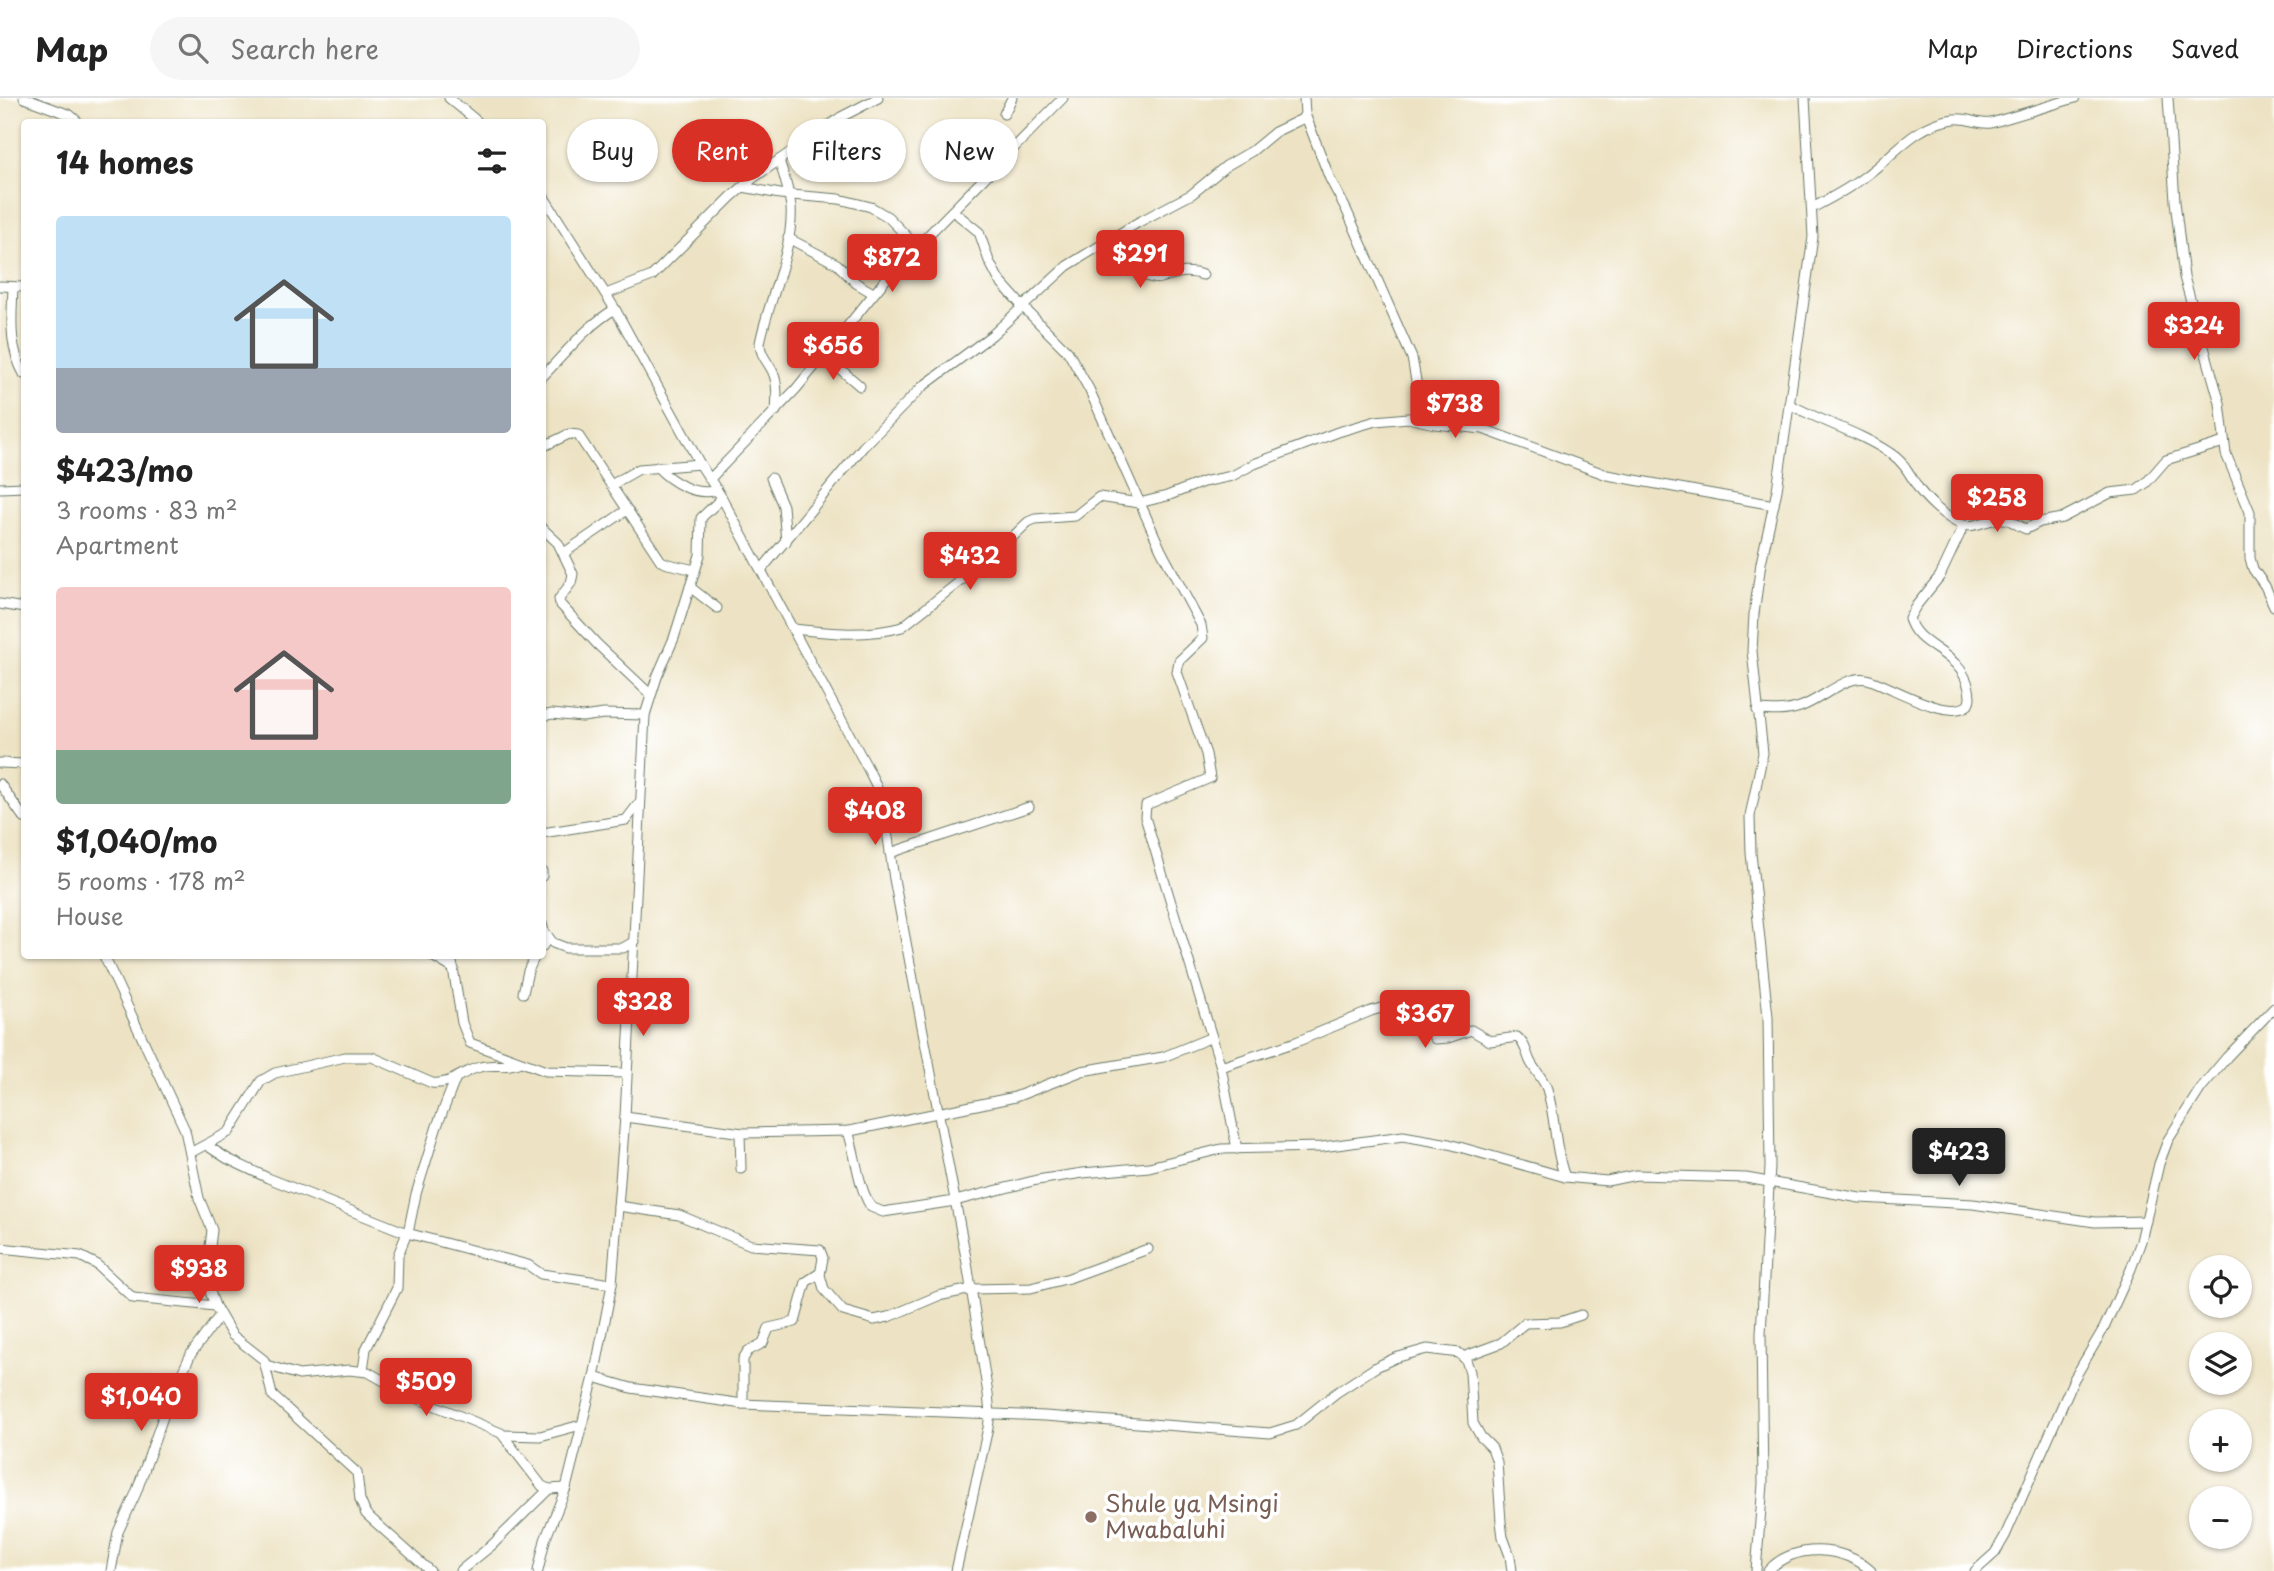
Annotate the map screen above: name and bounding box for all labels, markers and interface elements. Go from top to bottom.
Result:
search box [150,17,640,80]
text: Map [35,23,108,73]
icon: search [174,29,212,67]
text: Search here [230,29,379,68]
text: Map [1927,30,1978,66]
text: Directions [2016,30,2133,66]
text: Saved [2171,30,2239,66]
chip: Buy [567,119,658,182]
chip: Rent [672,119,773,182]
chip: Filters [787,119,906,182]
chip: New [920,119,1018,182]
text: 14 homes [56,139,194,184]
icon: filters [473,142,511,180]
pin: $291 [1099,230,1181,290]
pin: $872 [851,234,933,294]
text: $291 [1112,235,1168,270]
text: $872 [863,239,921,274]
icon: home [221,261,347,387]
pin: $324 [2153,302,2235,362]
text: $324 [2164,307,2224,342]
pin: $656 [792,322,874,382]
text: $656 [803,327,863,362]
pin: $738 [1414,380,1496,440]
text: $738 [1426,385,1484,420]
text: $423/mo [56,447,193,492]
pin: $258 [1956,474,2038,534]
text: $258 [1967,479,2027,514]
text: 3 rooms · 83 m² [56,492,238,527]
text: Apartment [56,527,179,562]
pin: $432 [929,532,1011,592]
text: $432 [940,537,1000,572]
icon: home [221,632,347,758]
pin: $408 [834,788,916,847]
text: $408 [844,792,906,827]
text: $1,040/mo [56,818,217,863]
text: 5 rooms · 178 m² [56,863,246,898]
text: House [56,898,123,933]
pin: $328 [602,978,684,1038]
text: $328 [613,983,673,1018]
pin: $367 [1384,990,1466,1050]
text: $367 [1396,995,1454,1030]
pin: $423 [1918,1128,2000,1188]
text: $423 [1928,1133,1990,1168]
pin: $938 [158,1246,240,1305]
text: $938 [170,1250,228,1285]
map controls [2189,1255,2252,1549]
button: locate [2189,1255,2252,1318]
button: layers [2189,1332,2252,1395]
pin: $509 [385,1358,467,1418]
text: $509 [396,1363,456,1398]
pin: $1,040 [84,1374,198,1433]
text: $1,040 [101,1378,181,1413]
button: + [2189,1409,2252,1472]
place label: Shule ya Msingi Mwabaluhi [1105,1485,1279,1546]
button: − [2189,1486,2252,1549]
marker: Shule ya Msingi Mwabaluhi [1083,1509,1099,1525]

